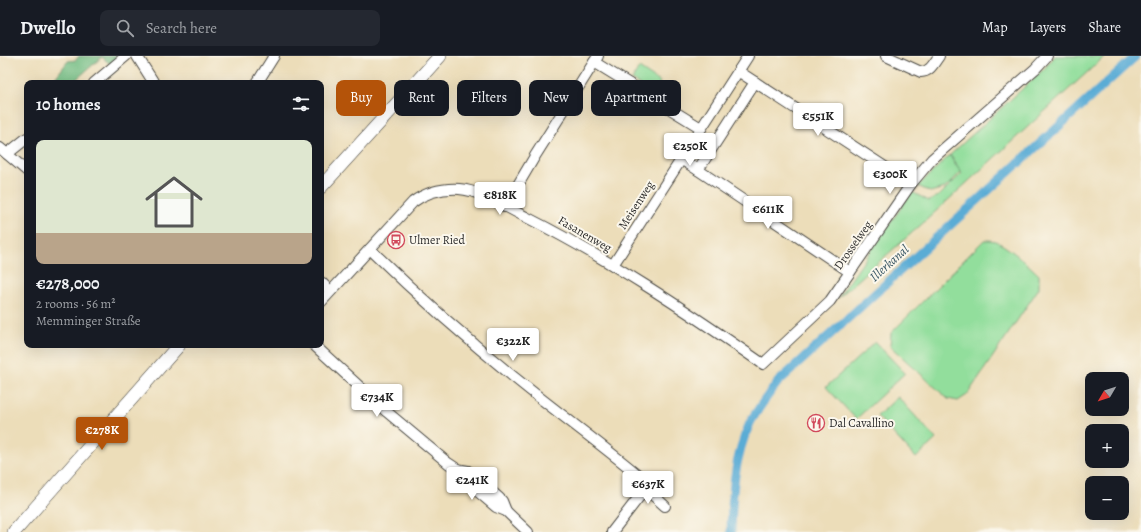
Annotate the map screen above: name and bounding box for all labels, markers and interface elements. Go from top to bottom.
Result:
search box [100,10,380,46]
text: Dwello [20,15,76,41]
icon: search [114,17,136,39]
text: Search here [146,18,217,38]
text: Map [982,18,1008,37]
text: Layers [1030,18,1066,37]
text: Share [1088,18,1121,37]
chip: Buy [336,80,386,116]
chip: Rent [394,80,449,116]
chip: Filters [457,80,521,116]
chip: New [529,80,583,116]
chip: Apartment [591,80,681,116]
text: 10 homes [36,93,101,116]
icon: filters [290,93,312,115]
pin: €551K [790,103,846,137]
text: €551K [802,107,834,124]
pin: €250K [662,133,718,167]
text: €250K [673,137,707,154]
pin: €300K [862,161,918,195]
text: €300K [873,165,907,182]
icon: home [138,166,210,238]
street label: Meisenweg [614,178,658,232]
pin: €818K [472,182,528,216]
text: €818K [483,186,517,203]
pin: €611K [740,196,796,230]
text: €611K [752,200,784,217]
street label: Fasanenweg [555,212,615,256]
street label: Drosselweg [830,217,876,273]
bus stop icon: Ulmer Ried [386,230,406,250]
place label: Ulmer Ried [409,232,465,248]
water label: Illerkanal [866,240,913,285]
text: €278,000 [36,272,100,295]
text: 2 rooms · 56 m² [36,295,116,312]
text: Memminger Straße [36,312,140,329]
pin: €322K [485,328,541,362]
text: €322K [496,332,530,349]
north arrow [1085,372,1129,416]
map controls [1085,372,1129,520]
pin: €734K [349,384,405,418]
text: €734K [360,388,394,405]
restaurant icon: Dal Cavallino [806,413,826,433]
place label: Dal Cavallino [829,415,894,431]
pin: €278K [74,417,130,451]
text: €278K [85,421,119,438]
button: + [1085,424,1129,468]
pin: €241K [444,467,500,501]
text: €241K [455,471,489,488]
pin: €637K [620,471,676,505]
text: €637K [631,475,665,492]
button: − [1085,476,1129,520]

